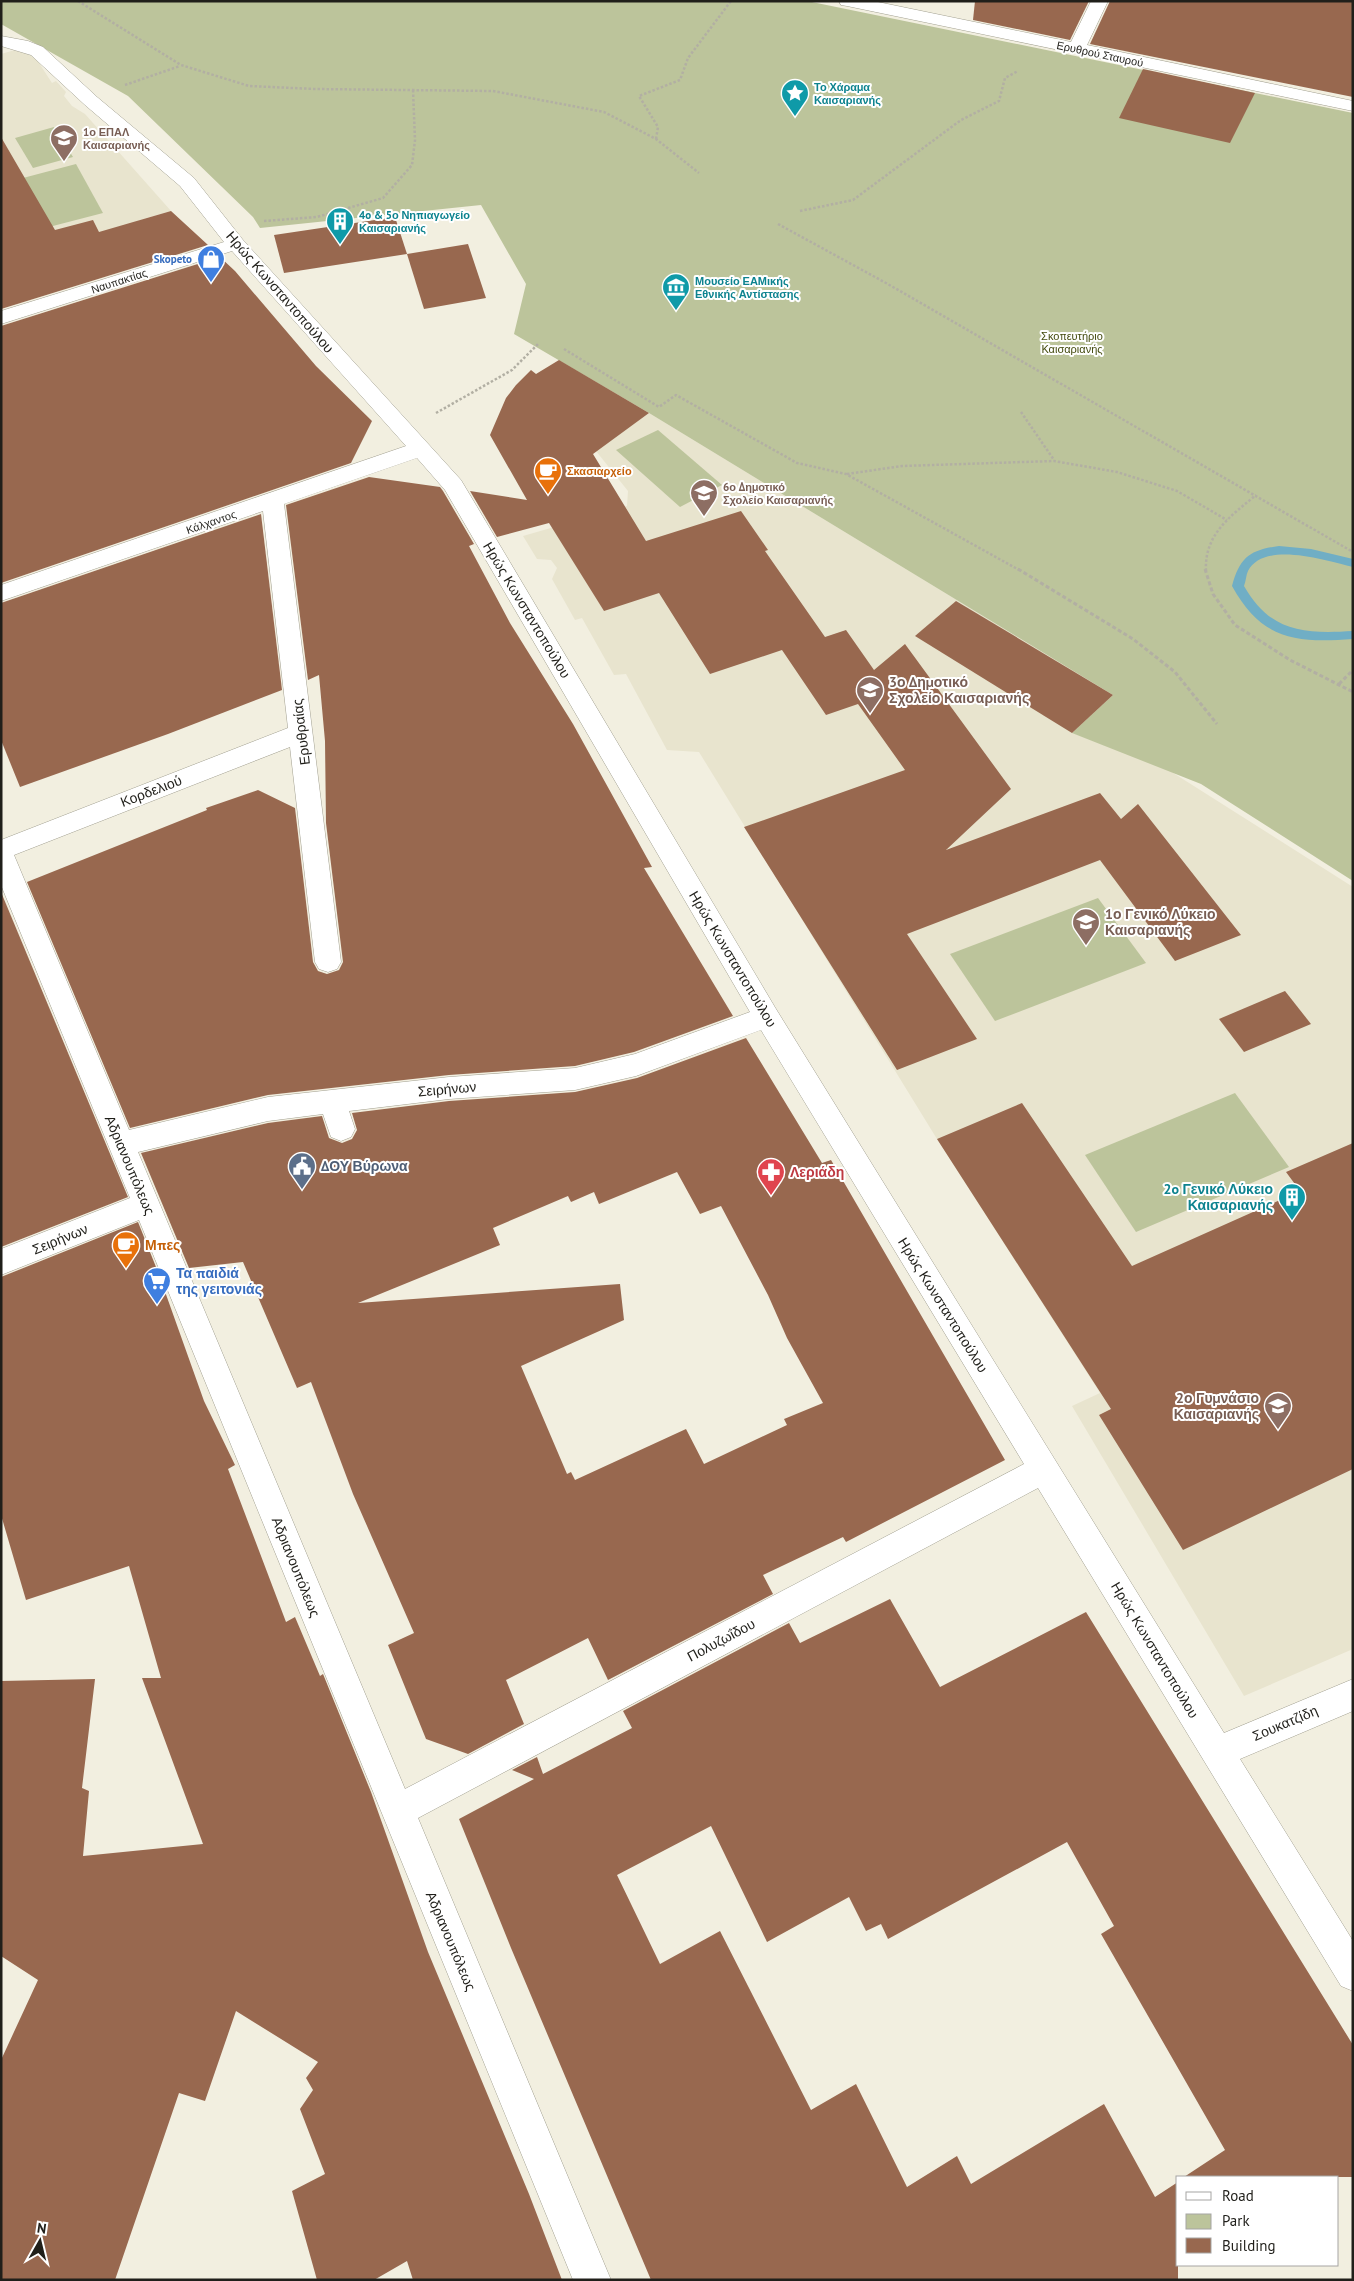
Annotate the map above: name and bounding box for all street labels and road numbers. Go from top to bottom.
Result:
street label: Ερυθρού Σταυρού [1055,38,1145,70]
street label: Ηρώς Κωνσταντοπούλου [222,227,338,357]
street label: Ναυπακτίας [89,265,149,297]
street label: Κάλχαντος [184,507,238,537]
street label: Ηρώς Κωνσταντοπούλου [479,539,575,681]
street label: Ερυθραίας [288,698,314,766]
street label: Κορδελιού [118,771,184,811]
street label: Ηρώς Κωνσταντοπούλου [685,888,781,1030]
street label: Σειρήνων [417,1077,477,1101]
street label: Αδριανουπόλεως [101,1112,159,1218]
street label: Σειρήνων [29,1220,91,1258]
street label: Ηρώς Κωνσταντοπούλου [894,1234,992,1376]
street label: Αδριανουπόλεως [268,1514,324,1620]
street label: Ηρώς Κωνσταντοπούλου [1107,1579,1203,1721]
street label: Πολυζωΐδου [684,1615,758,1665]
street label: Σουκατζίδη [1250,1701,1320,1745]
street label: Αδριανουπόλεως [422,1888,480,1994]

